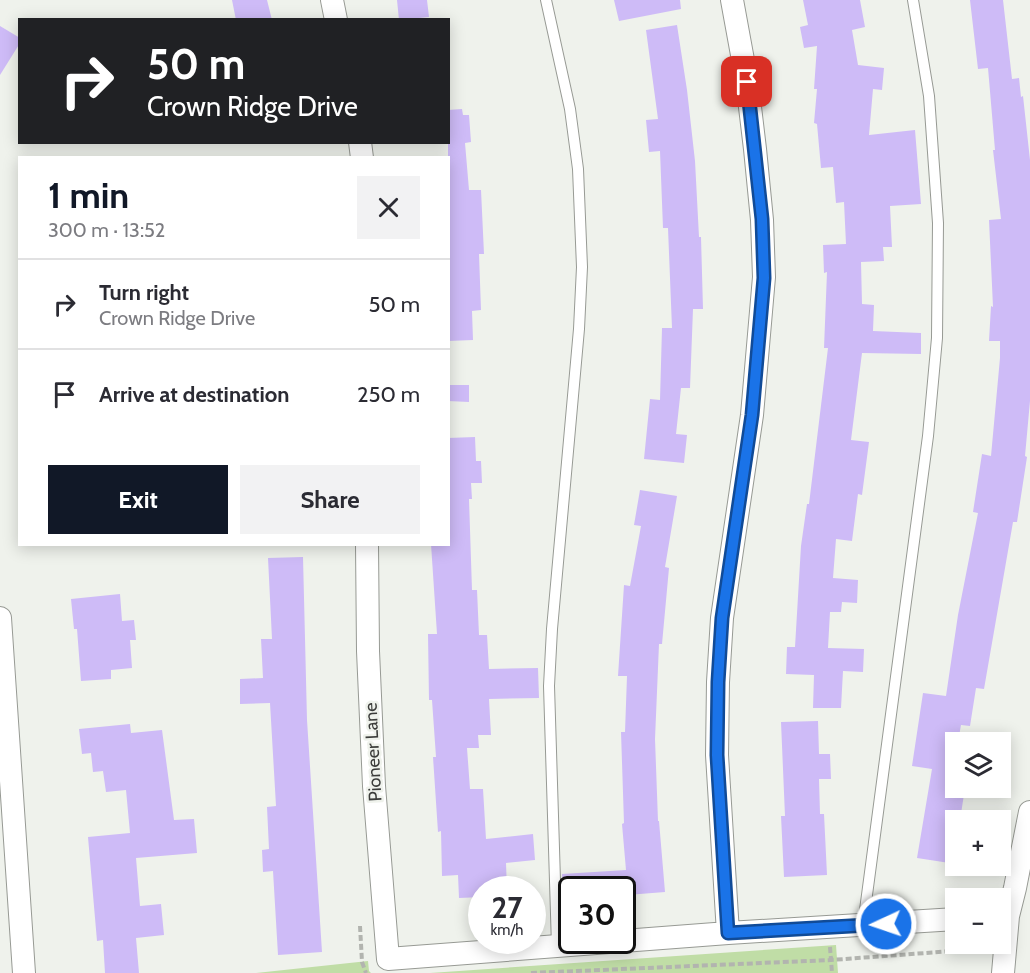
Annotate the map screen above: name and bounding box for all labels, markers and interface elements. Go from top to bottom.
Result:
text: 50 m [147,38,245,90]
icon: right [48,42,126,120]
pin [721,56,772,107]
icon: arrive [730,65,763,98]
text: Crown Ridge Drive [147,90,358,123]
text: 1 min [48,173,129,217]
button: close [357,176,420,239]
text: 300 m · 13:52 [48,218,165,242]
text: Turn right [99,279,189,306]
icon: right [48,288,81,321]
text: 50 m [368,291,420,318]
text: Crown Ridge Drive [99,306,255,330]
icon: arrive [48,378,81,411]
text: Arrive at destination [99,381,289,408]
text: 250 m [357,381,420,408]
button: Exit [48,465,228,534]
button: Share [240,465,420,534]
street label: Pioneer Lane [359,702,387,802]
map controls [945,732,1011,954]
button: layers [945,732,1011,798]
button: + [945,810,1011,876]
speed limit sign: 30 [558,876,636,954]
button: − [945,888,1011,954]
text: 27 [491,889,523,926]
position arrow [854,892,918,956]
text: km/h [491,921,523,939]

